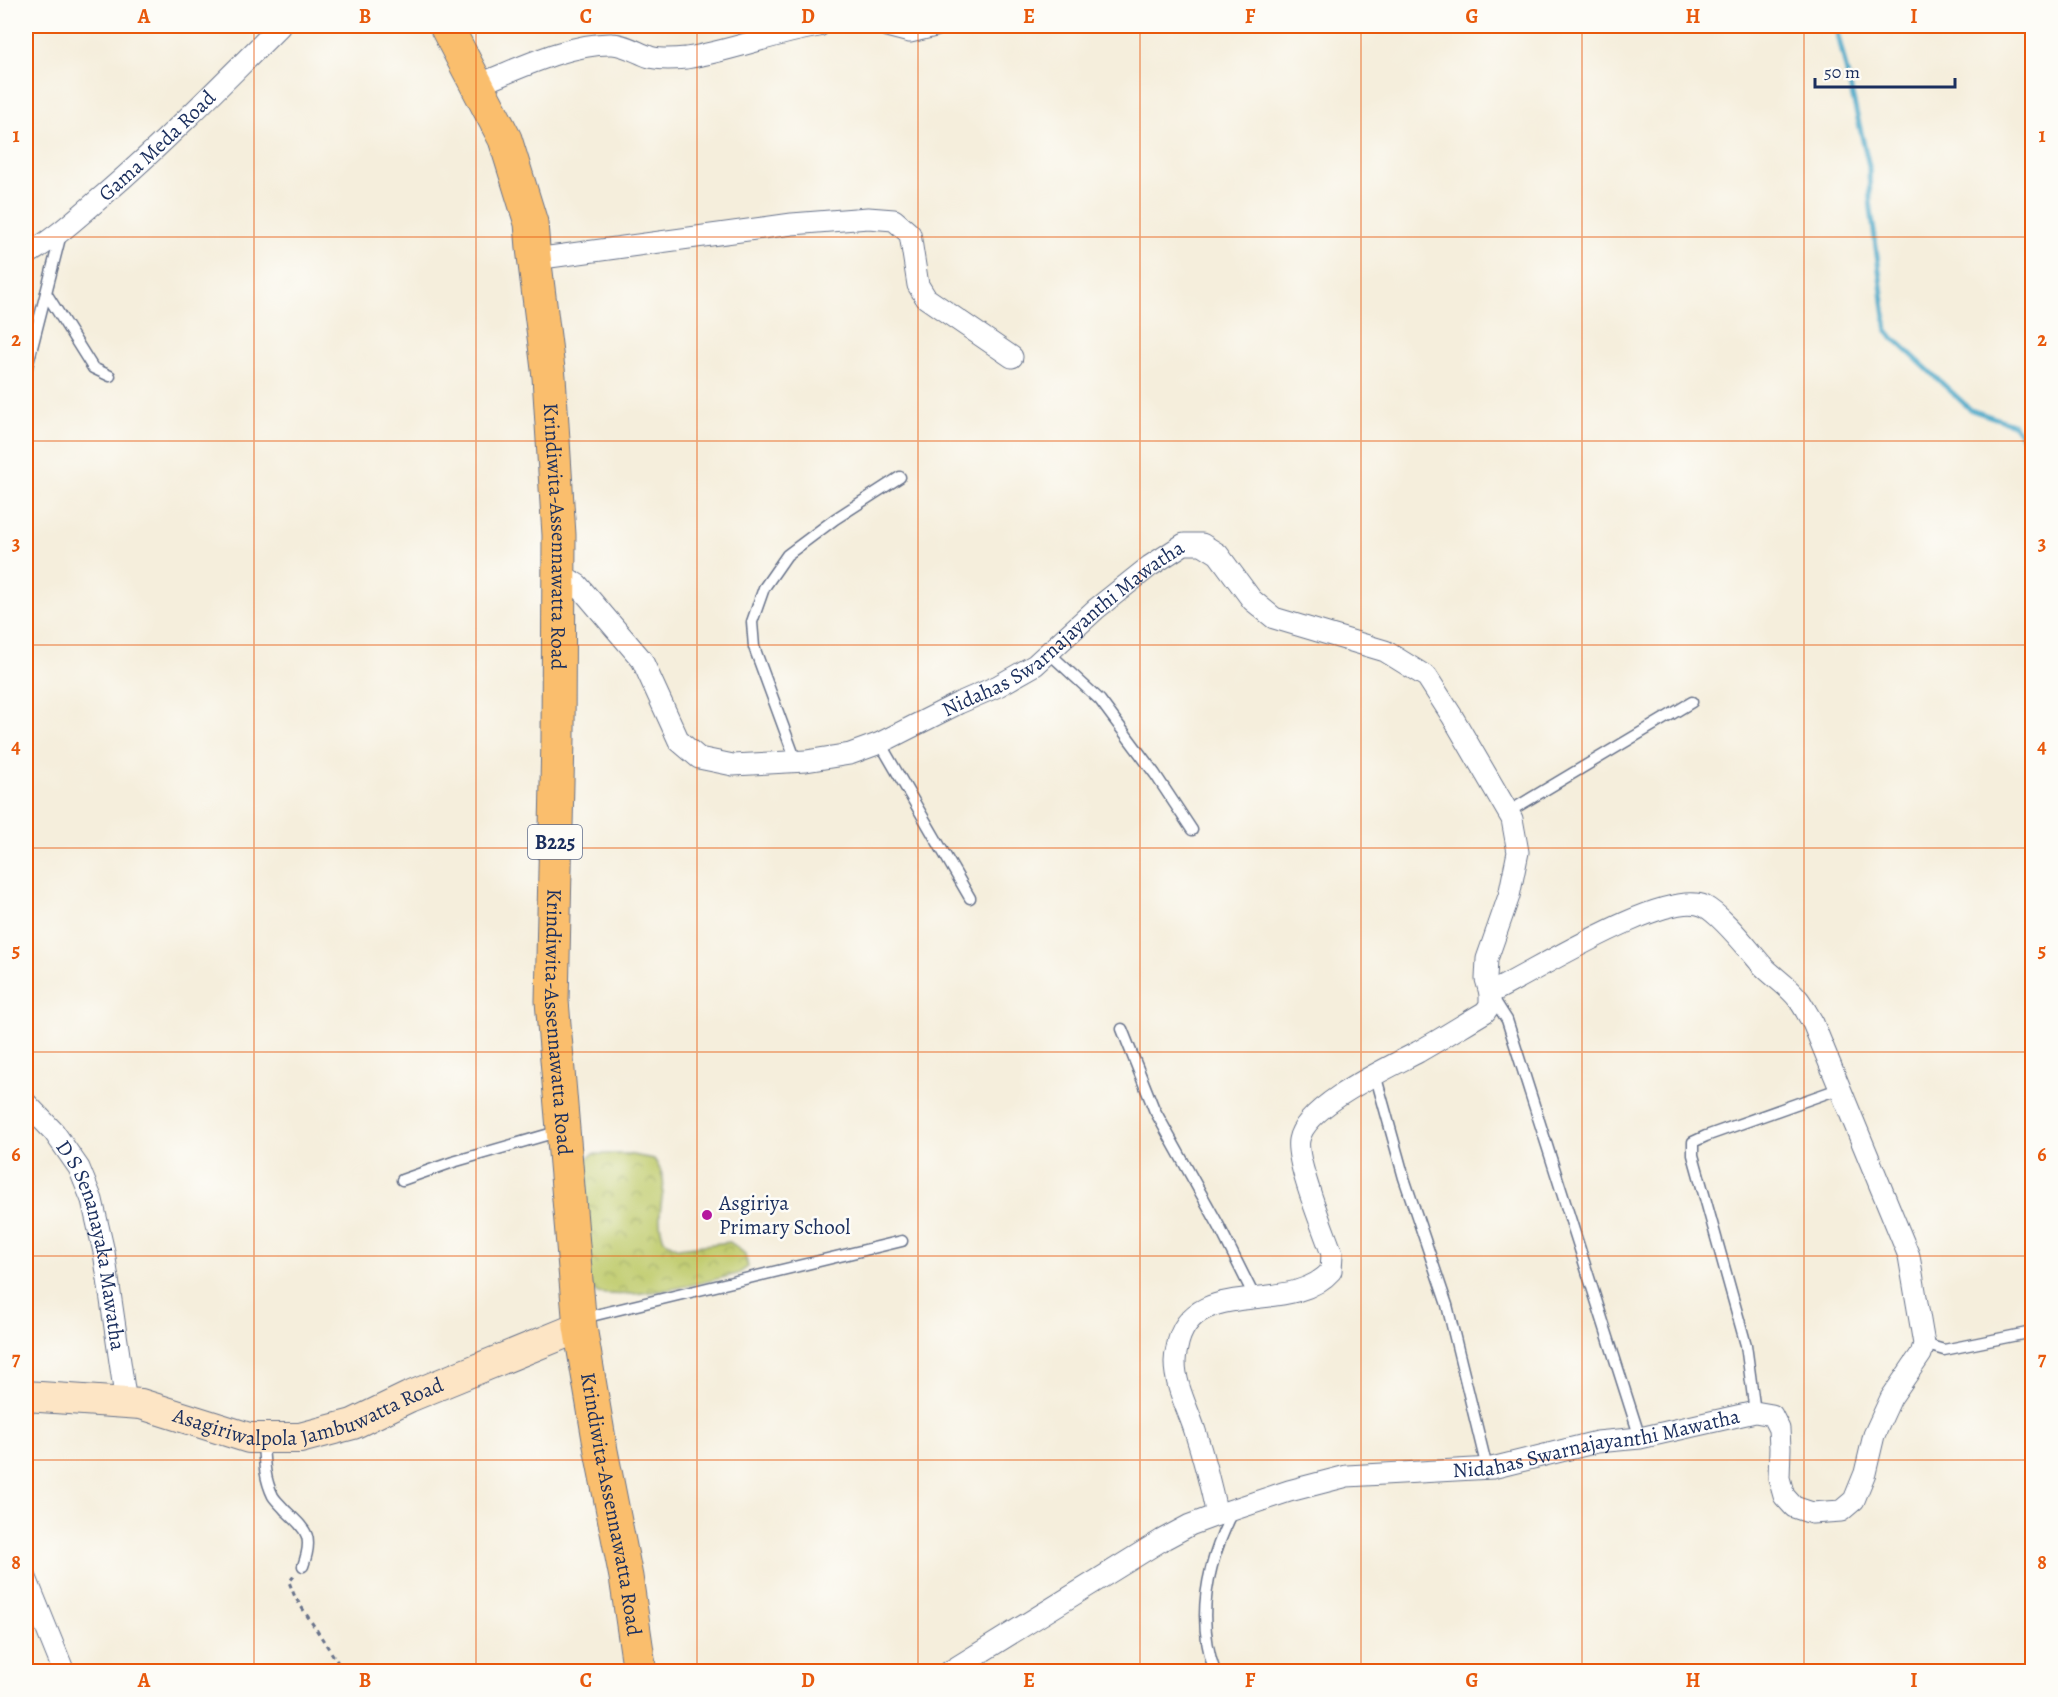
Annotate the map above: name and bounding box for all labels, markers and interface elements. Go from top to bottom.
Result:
text: A [137,3,151,30]
text: B [359,3,371,30]
text: C [580,3,592,30]
text: D [801,3,815,30]
text: E [1023,3,1035,30]
text: F [1245,3,1256,30]
text: G [1465,3,1479,30]
text: H [1686,3,1701,30]
text: I [1910,3,1918,30]
scale bar [1815,51,1954,89]
text: 50 m [1824,60,1860,84]
street label: Gama Meda Road [92,83,222,207]
text: 1 [12,122,20,149]
text: 1 [2038,122,2046,149]
text: 2 [11,326,21,353]
text: 2 [2037,326,2047,353]
street label: Krindiwita-Assennawatta Road [537,402,573,671]
text: 3 [12,530,20,557]
text: 3 [2038,530,2046,557]
street label: Nidahas Swarnajayanthi Mawatha [937,533,1190,723]
text: 4 [11,733,21,760]
text: 4 [2037,733,2047,760]
road number: B225 [528,825,582,859]
street label: Krindiwita-Assennawatta Road [538,888,579,1157]
text: 5 [12,937,20,964]
text: 5 [2038,937,2046,964]
street label: D S Senanayaka Mawatha [50,1134,132,1352]
text: 6 [11,1141,21,1168]
text: 6 [2037,1141,2047,1168]
place label: Asgiriya Primary School [718,1189,850,1241]
marker: Asgiriya Primary School [700,1208,714,1222]
text: 7 [12,1345,21,1372]
text: 7 [2038,1345,2047,1372]
street label: Asagiriwalpola Jambuwatta Road [169,1370,448,1452]
street label: Krindiwita-Assennawatta Road [574,1370,649,1638]
street label: Nidahas Swarnajayanthi Mawatha [1452,1402,1742,1484]
text: 8 [11,1549,21,1576]
text: 8 [2037,1549,2047,1576]
text: A [137,1667,151,1694]
text: B [359,1667,371,1694]
text: C [580,1667,592,1694]
text: D [801,1667,815,1694]
text: E [1023,1667,1035,1694]
text: F [1245,1667,1256,1694]
text: G [1465,1667,1479,1694]
text: H [1686,1667,1701,1694]
text: I [1910,1667,1918,1694]

